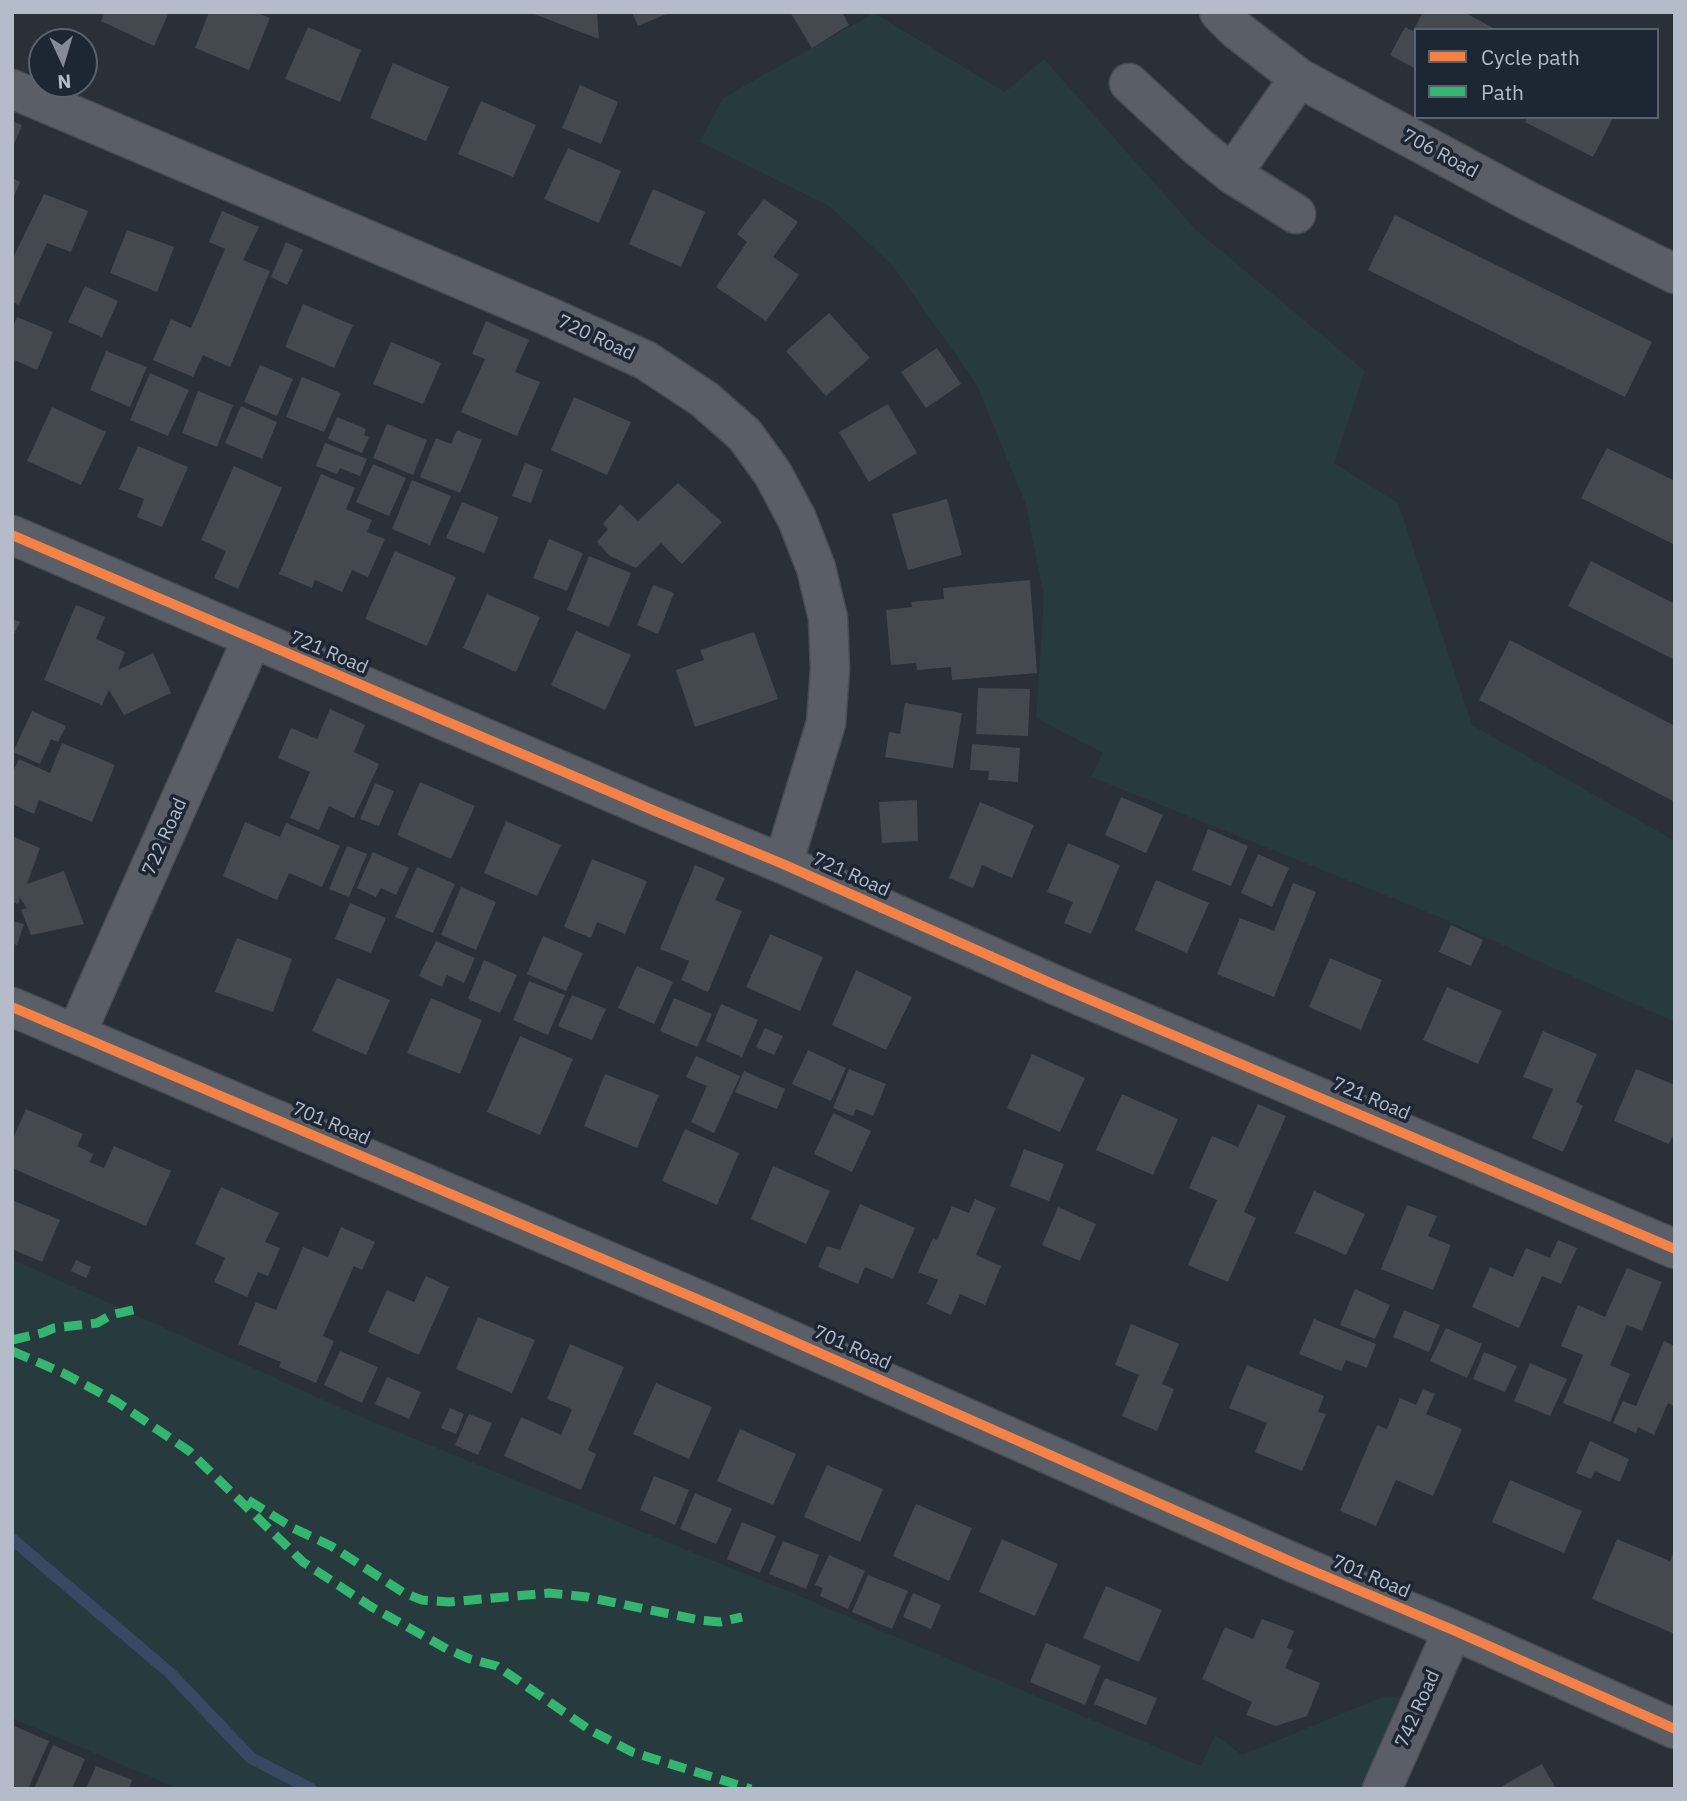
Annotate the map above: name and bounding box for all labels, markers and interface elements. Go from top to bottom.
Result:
north arrow [28,28,98,98]
legend [1414,28,1659,119]
text: Cycle path [1481,43,1580,71]
text: N [57,70,72,94]
text: Path [1481,78,1524,106]
street label: 706 Road [1398,125,1482,183]
street label: 720 Road [554,310,638,366]
street label: 721 Road [287,626,371,680]
street label: 722 Road [138,795,192,879]
street label: 721 Road [809,848,893,902]
street label: 721 Road [1329,1072,1413,1126]
street label: 701 Road [289,1097,373,1151]
street label: 701 Road [810,1321,894,1375]
street label: 701 Road [1329,1550,1413,1604]
street label: 742 Road [1391,1667,1445,1751]

